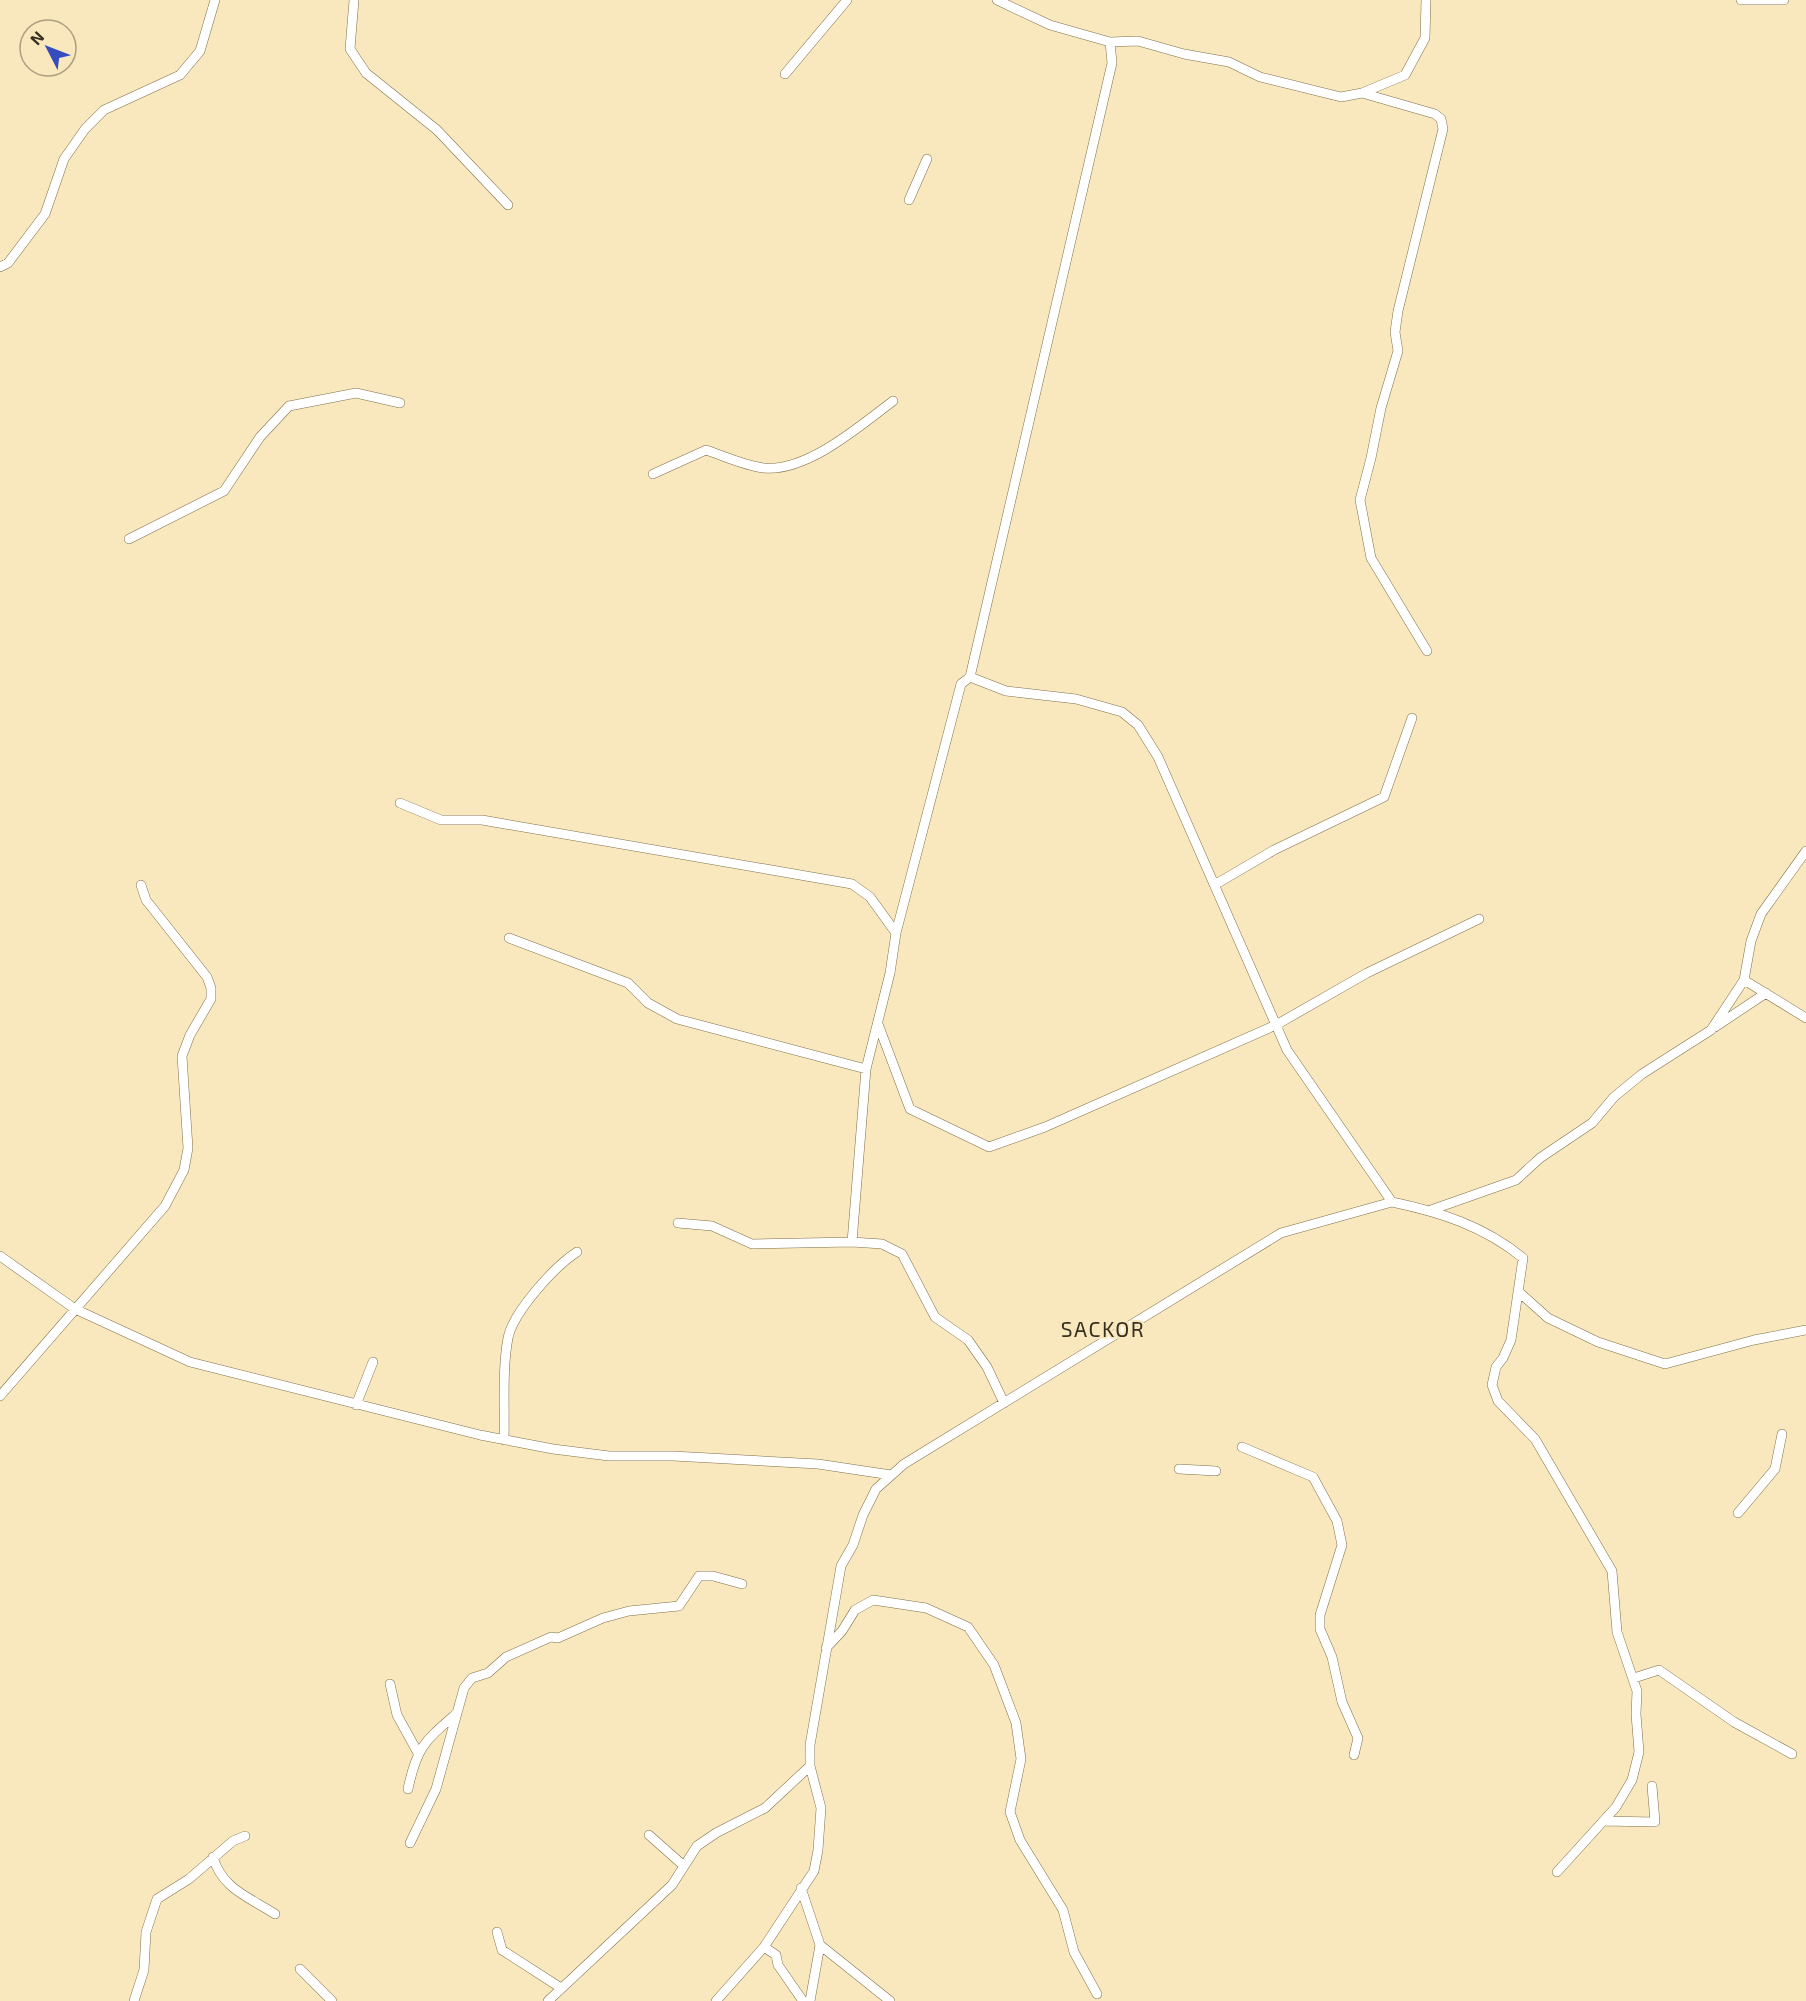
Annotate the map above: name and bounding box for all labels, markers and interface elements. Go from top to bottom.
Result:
north arrow [18,18,78,78]
text: N [26,27,47,48]
district label: SACKOR [1061,1316,1145,1341]

